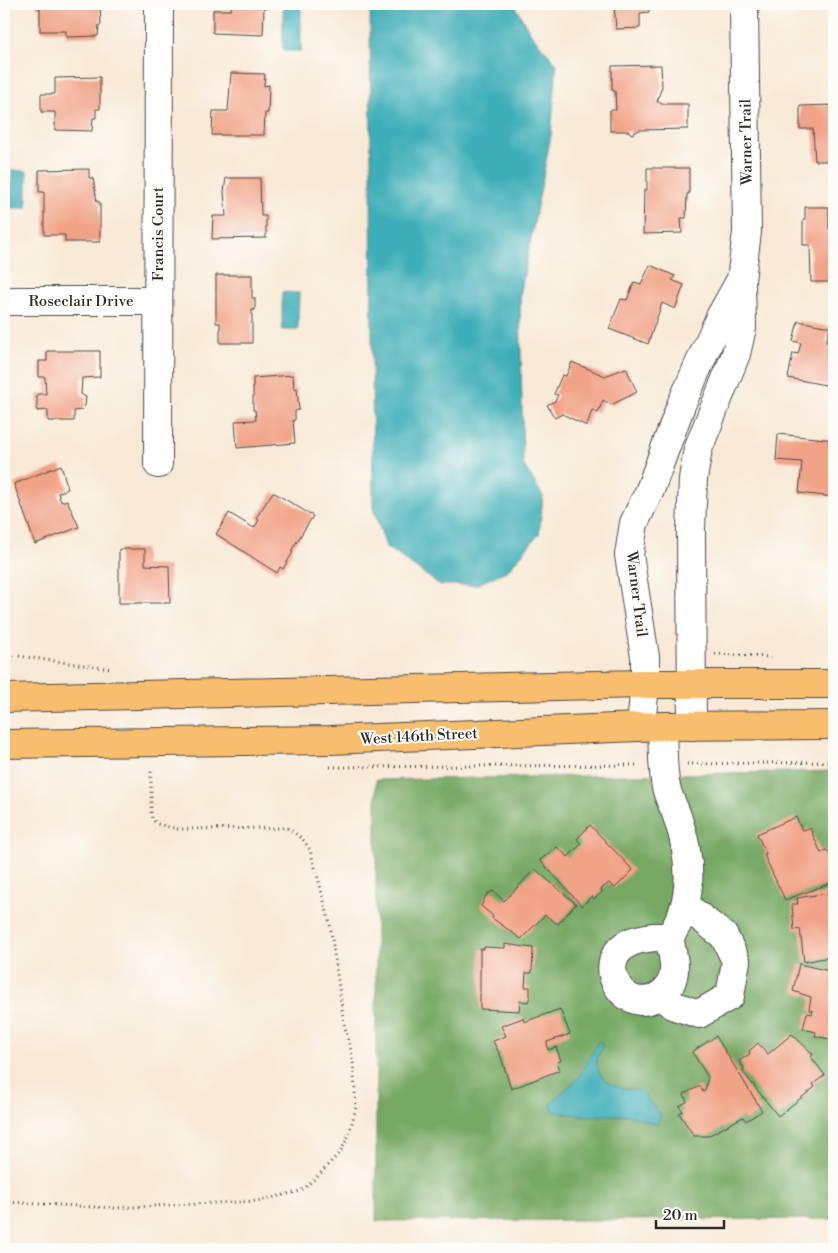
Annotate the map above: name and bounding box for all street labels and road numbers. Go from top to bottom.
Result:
street label: Warner Trail [736,98,757,186]
street label: Francis Court [149,186,168,281]
street label: Roseclair Drive [28,292,134,311]
street label: Warner Trail [622,549,651,639]
street label: West 146th Street [359,724,479,749]

